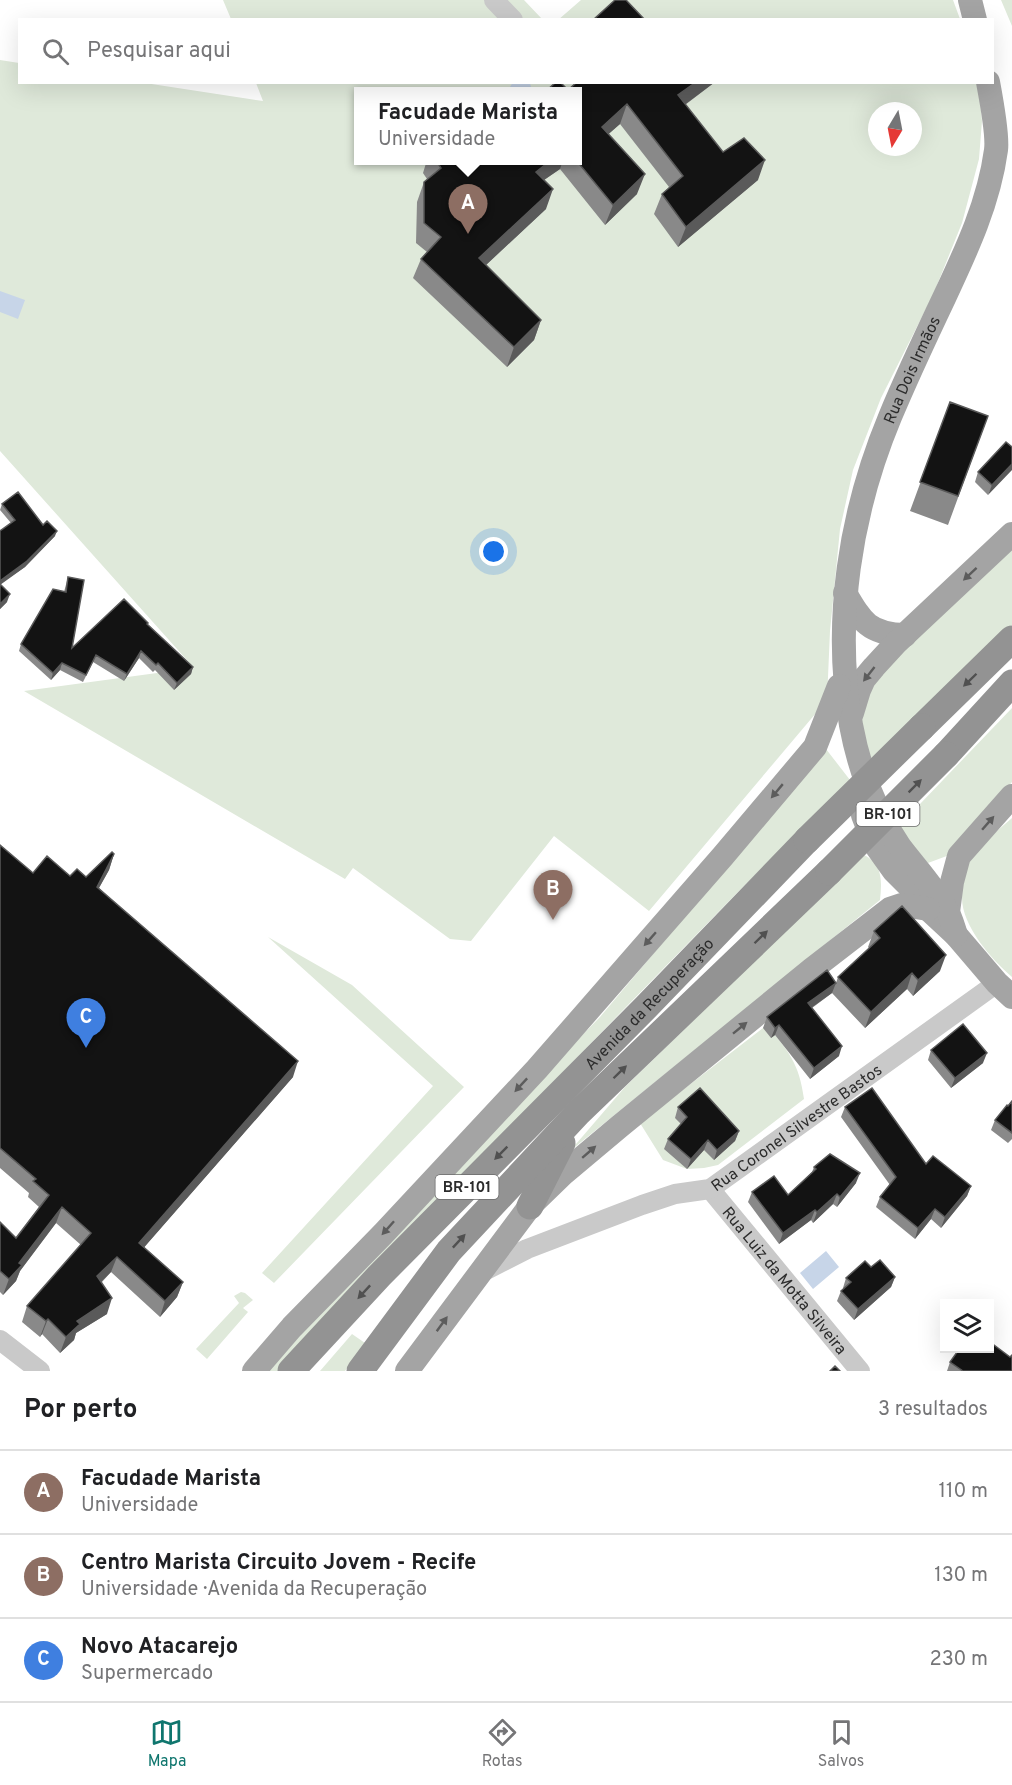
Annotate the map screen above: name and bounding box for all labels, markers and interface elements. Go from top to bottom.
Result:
search box [18,18,994,84]
icon: search [39,35,72,68]
text: Pesquisar aqui [87,38,231,65]
popup [354,87,582,165]
text: Facudade Marista [378,100,558,127]
north arrow [868,102,922,156]
text: Universidade [378,127,495,153]
pin: A [448,184,488,234]
street label: Rua Dois Irmãos [880,314,946,427]
your location [479,537,508,566]
one-way arrow [963,567,977,581]
one-way arrow [864,666,876,681]
one-way arrow [963,673,978,687]
one-way arrow [908,780,922,794]
one-way arrow [771,783,784,798]
road number: BR-101 [856,802,920,826]
one-way arrow [981,816,994,831]
pin: B [534,870,572,920]
one-way arrow [644,931,657,946]
one-way arrow [753,931,768,944]
street label: Avenida da Recuperação [581,935,719,1075]
pin: C [66,998,106,1048]
one-way arrow [732,1023,747,1035]
street label: Rua Coronel Silvestre Bastos [708,1061,887,1197]
one-way arrow [613,1065,628,1079]
one-way arrow [514,1078,528,1093]
one-way arrow [494,1145,508,1160]
one-way arrow [581,1146,596,1159]
road number: BR-101 [436,1175,498,1199]
street label: Rua Luiz da Motta Silveira [717,1203,850,1359]
one-way arrow [381,1221,395,1236]
one-way arrow [452,1233,466,1248]
one-way arrow [357,1284,371,1299]
map controls [940,1299,994,1353]
button: layers [940,1299,994,1353]
one-way arrow [435,1316,447,1331]
text: Por perto [24,1394,138,1427]
text: 3 resultados [878,1397,988,1423]
text: Facudade Marista [81,1466,261,1493]
text: A [36,1479,51,1505]
text: 110 m [939,1479,988,1505]
text: Universidade [81,1493,198,1519]
text: Centro Marista Circuito Jovem - Recife [81,1550,476,1577]
text: B [37,1563,50,1589]
text: 130 m [934,1563,988,1589]
text: Universidade · Avenida da Recuperação [81,1577,427,1603]
text: Novo Atacarejo [81,1634,238,1661]
text: C [37,1647,50,1673]
text: 230 m [929,1647,988,1673]
text: Supermercado [81,1661,213,1687]
tab: Mapa [148,1716,186,1772]
tab: Rotas [482,1716,522,1772]
tab: Salvos [818,1716,864,1772]

